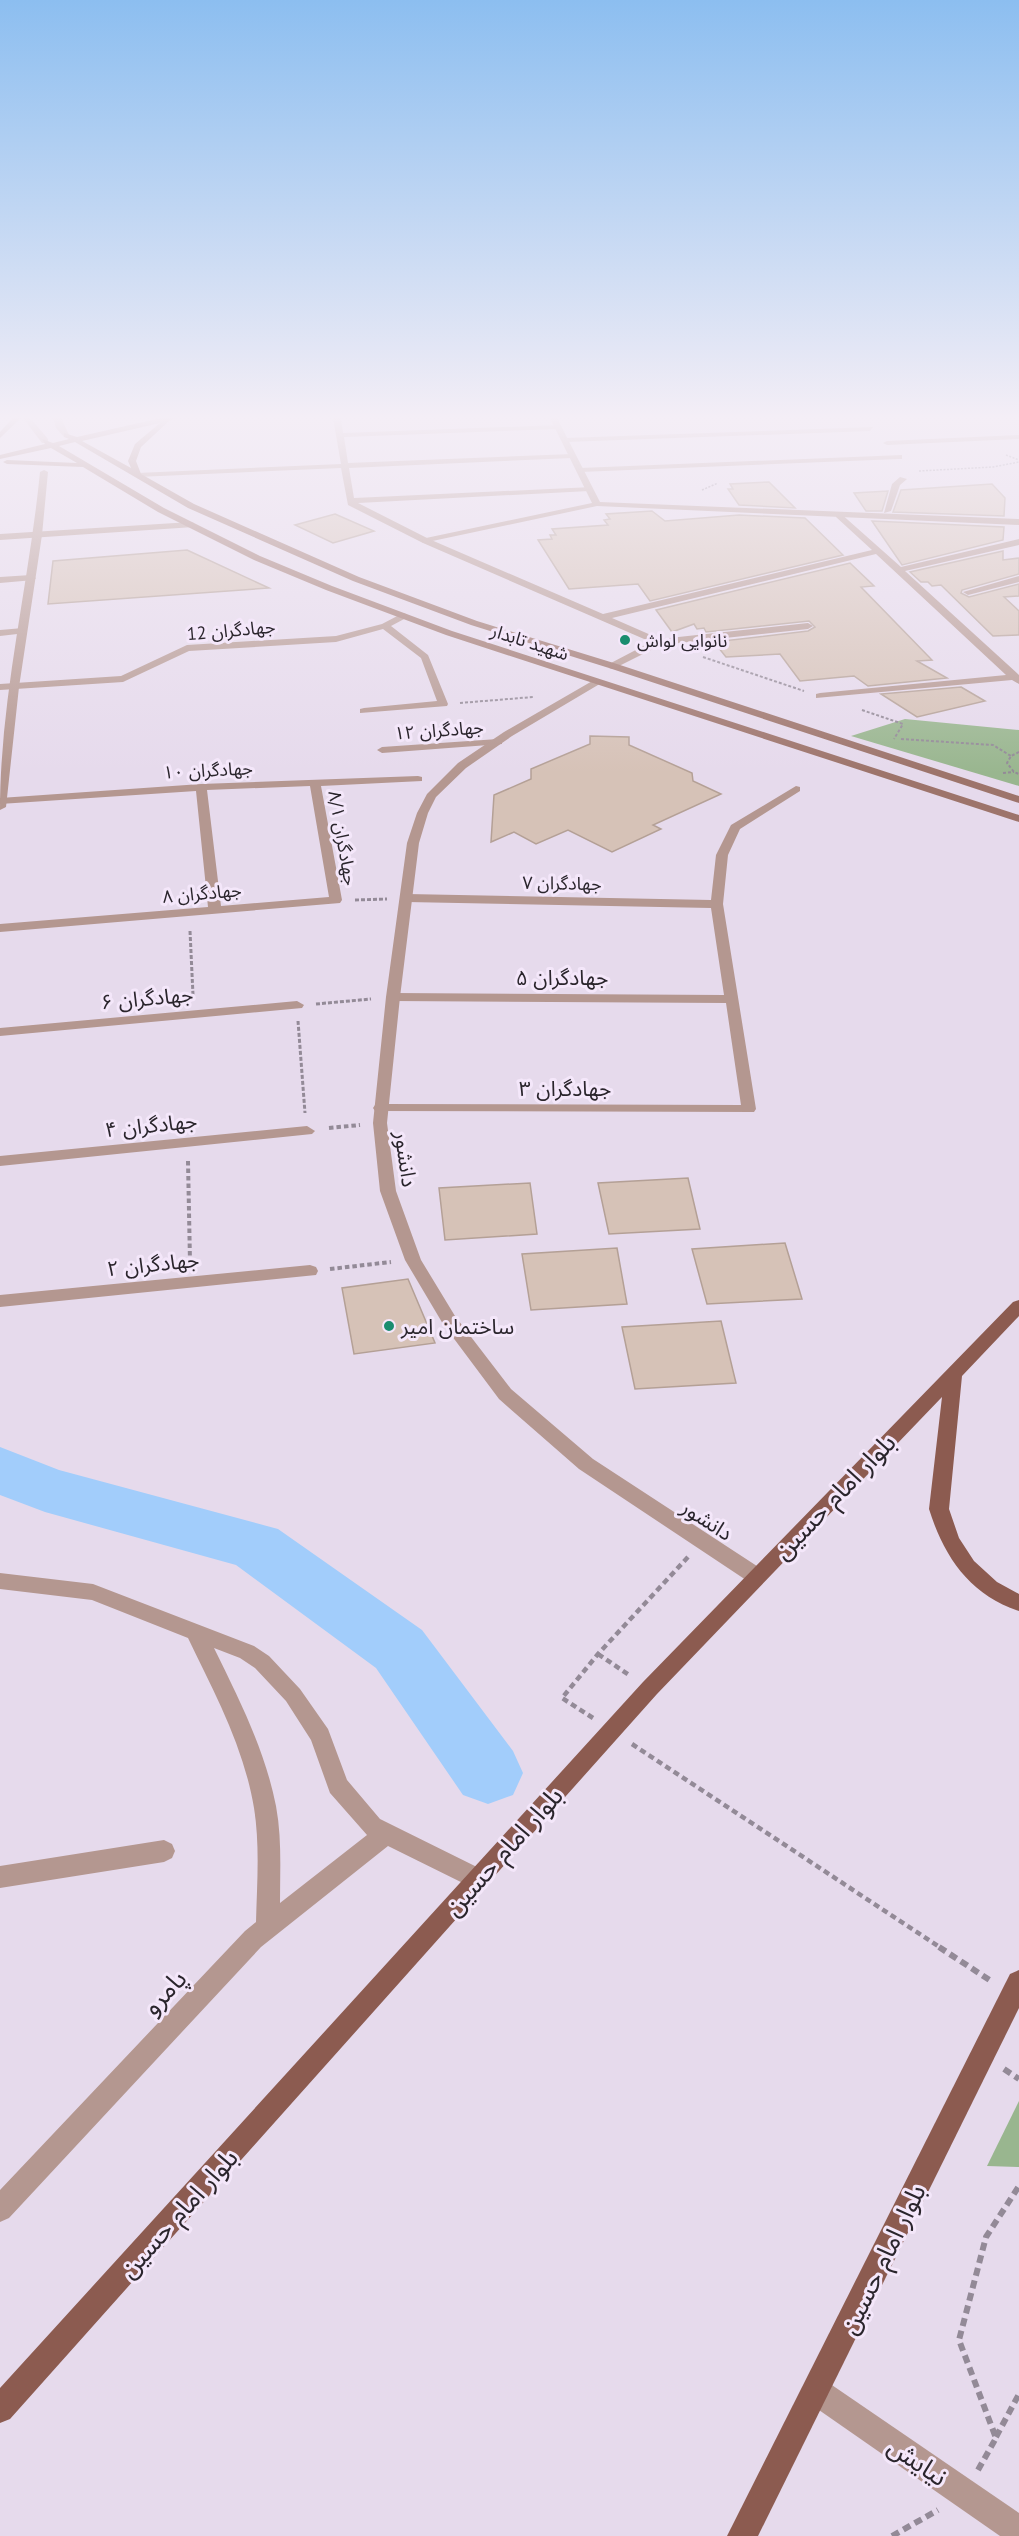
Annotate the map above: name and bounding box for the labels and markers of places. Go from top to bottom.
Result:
place label: نانوایی لواش [637,629,727,652]
marker: نانوایی لواش [618,633,632,647]
place label: ساختمان امیر [400,1313,514,1340]
marker: ساختمان امیر [382,1319,396,1333]

